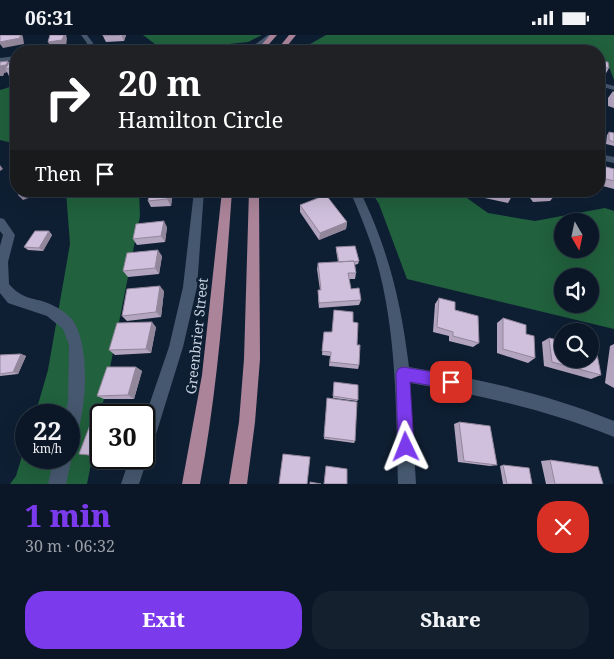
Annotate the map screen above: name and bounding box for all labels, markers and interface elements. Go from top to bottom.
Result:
text: 06:31 [25,5,74,31]
text: 20 m [118,59,201,106]
icon: right [35,65,100,130]
text: Hamilton Circle [118,104,283,134]
icon: arrive [91,160,119,188]
text: Then [35,161,81,187]
north arrow [554,213,599,257]
map controls [554,213,599,368]
button: sound [554,268,599,313]
street label: Greenbrier Street [181,277,212,395]
button: search [554,323,599,368]
pin [430,361,472,403]
icon: arrive [437,368,465,396]
speed limit sign: 30 [90,404,155,469]
text: 22 [33,413,62,447]
position arrow [379,420,431,472]
text: km/h [33,440,62,457]
text: 1 min [25,495,111,536]
button: close [537,501,589,553]
text: 30 m · 06:32 [25,535,115,557]
button: Exit [25,591,302,649]
button: Share [312,591,589,649]

